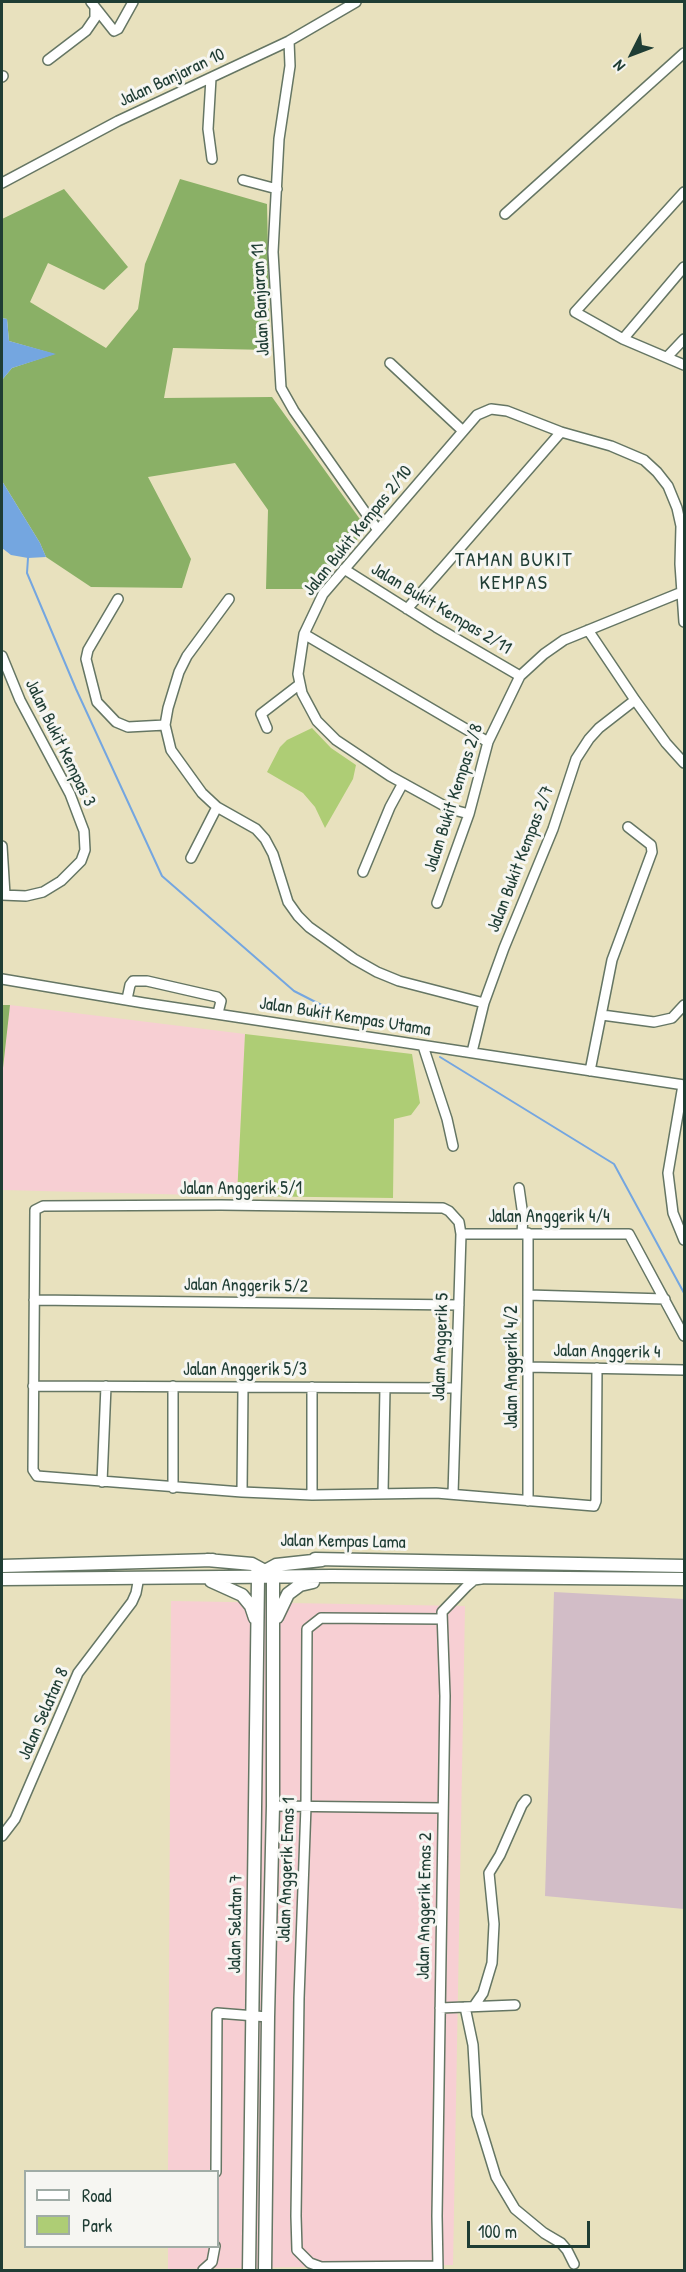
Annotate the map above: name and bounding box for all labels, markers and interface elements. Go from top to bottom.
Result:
north arrow [602,24,662,84]
street label: Jalan Banjaran 10 [116,44,228,112]
text: N [608,56,630,77]
street label: Jalan Banjaran 11 [247,243,275,357]
street label: Jalan Bukit Kempas 2/10 [299,462,417,600]
district label: TAMAN BUKIT KEMPAS [455,549,573,596]
street label: Jalan Bukit Kempas 2/11 [367,559,515,659]
street label: Jalan Bukit Kempas 3 [20,676,100,810]
street label: Jalan Bukit Kempas 2/8 [420,721,488,875]
street label: Jalan Bukit Kempas 2/7 [483,783,559,935]
street label: Jalan Bukit Kempas Utama [258,993,432,1041]
street label: Jalan Anggerik 5/1 [180,1178,302,1200]
street label: Jalan Anggerik 4/4 [488,1206,610,1228]
street label: Jalan Anggerik 5/2 [184,1274,308,1298]
street label: Jalan Anggerik 5 [428,1293,454,1401]
street label: Jalan Anggerik 4/2 [501,1305,523,1429]
street label: Jalan Anggerik 4 [553,1340,661,1364]
street label: Jalan Anggerik 5/3 [183,1359,307,1381]
street label: Jalan Kempas Lama [280,1530,406,1554]
street label: Jalan Selatan 8 [14,1665,74,1763]
street label: Jalan Anggerik Emas 1 [274,1797,300,1943]
street label: Jalan Anggerik Emas 2 [413,1832,437,1980]
street label: Jalan Selatan 7 [224,1874,248,1974]
legend [24,2170,219,2248]
text: Road [82,2183,112,2208]
scale bar [470,2209,593,2247]
text: Park [82,2213,112,2238]
text: 100 m [478,2219,517,2244]

